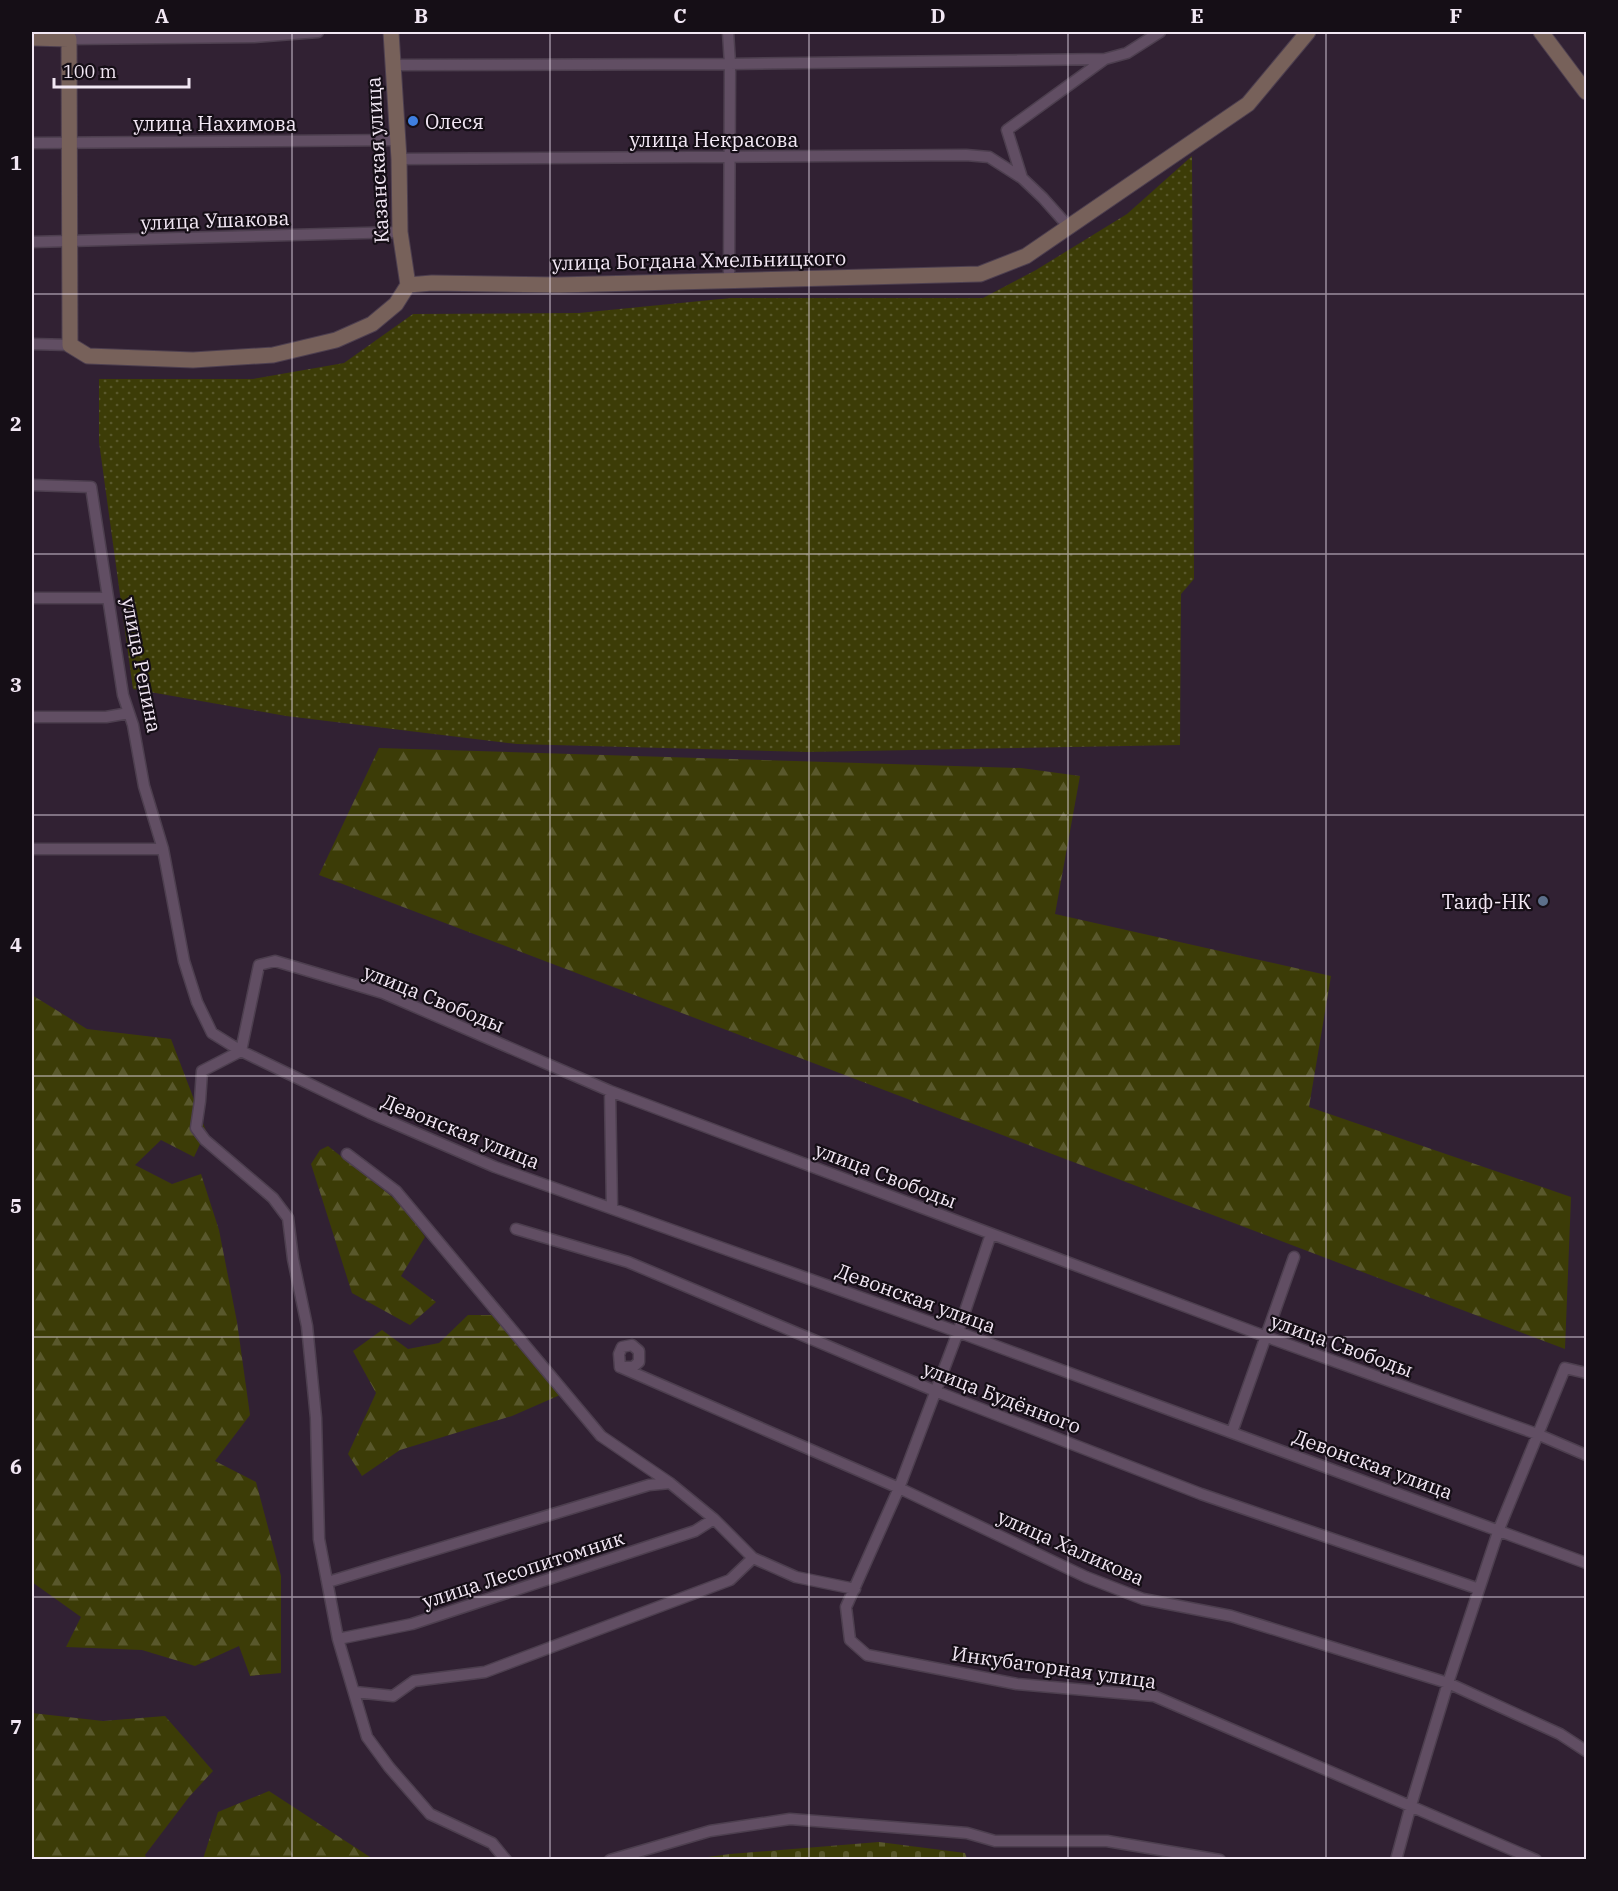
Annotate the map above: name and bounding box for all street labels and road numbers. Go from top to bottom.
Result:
street label: Казанская улица [359,76,395,244]
street label: улица Нахимова [133,110,297,137]
street label: улица Некрасова [630,126,799,153]
street label: улица Ушакова [140,204,290,236]
street label: улица Богдана Хмельницкого [552,244,846,276]
street label: улица Репина [116,595,168,735]
street label: улица Свободы [359,957,509,1039]
street label: Девонская улица [378,1087,544,1175]
street label: улица Свободы [811,1136,961,1214]
street label: Девонская улица [832,1257,1000,1339]
street label: улица Свободы [1267,1307,1417,1383]
street label: улица Будённого [919,1354,1085,1440]
street label: Девонская улица [1289,1423,1457,1505]
street label: улица Халикова [993,1502,1149,1592]
street label: улица Лесопитомник [419,1523,628,1614]
street label: Инкубаторная улица [950,1639,1158,1695]

